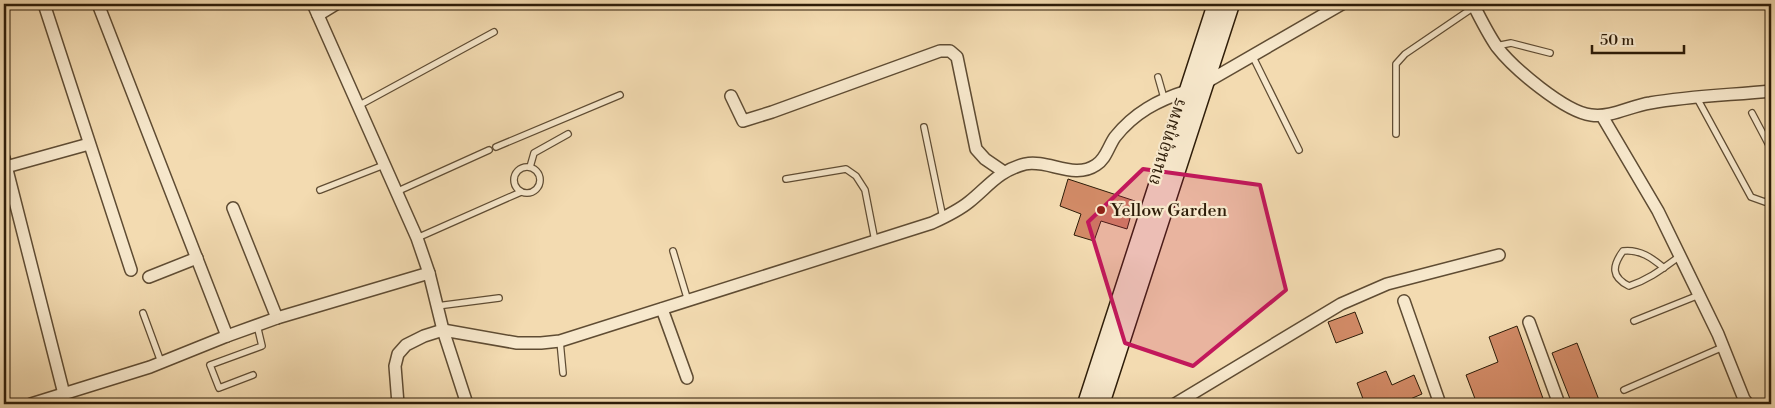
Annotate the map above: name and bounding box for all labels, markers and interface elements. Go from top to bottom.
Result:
scale bar [1592,22,1685,54]
text: 50 m [1600,31,1634,50]
street label: ถนนอุทุมพร [1142,94,1191,188]
place label: Yellow Garden [1110,199,1227,222]
marker: Yellow Garden [1095,204,1107,216]

